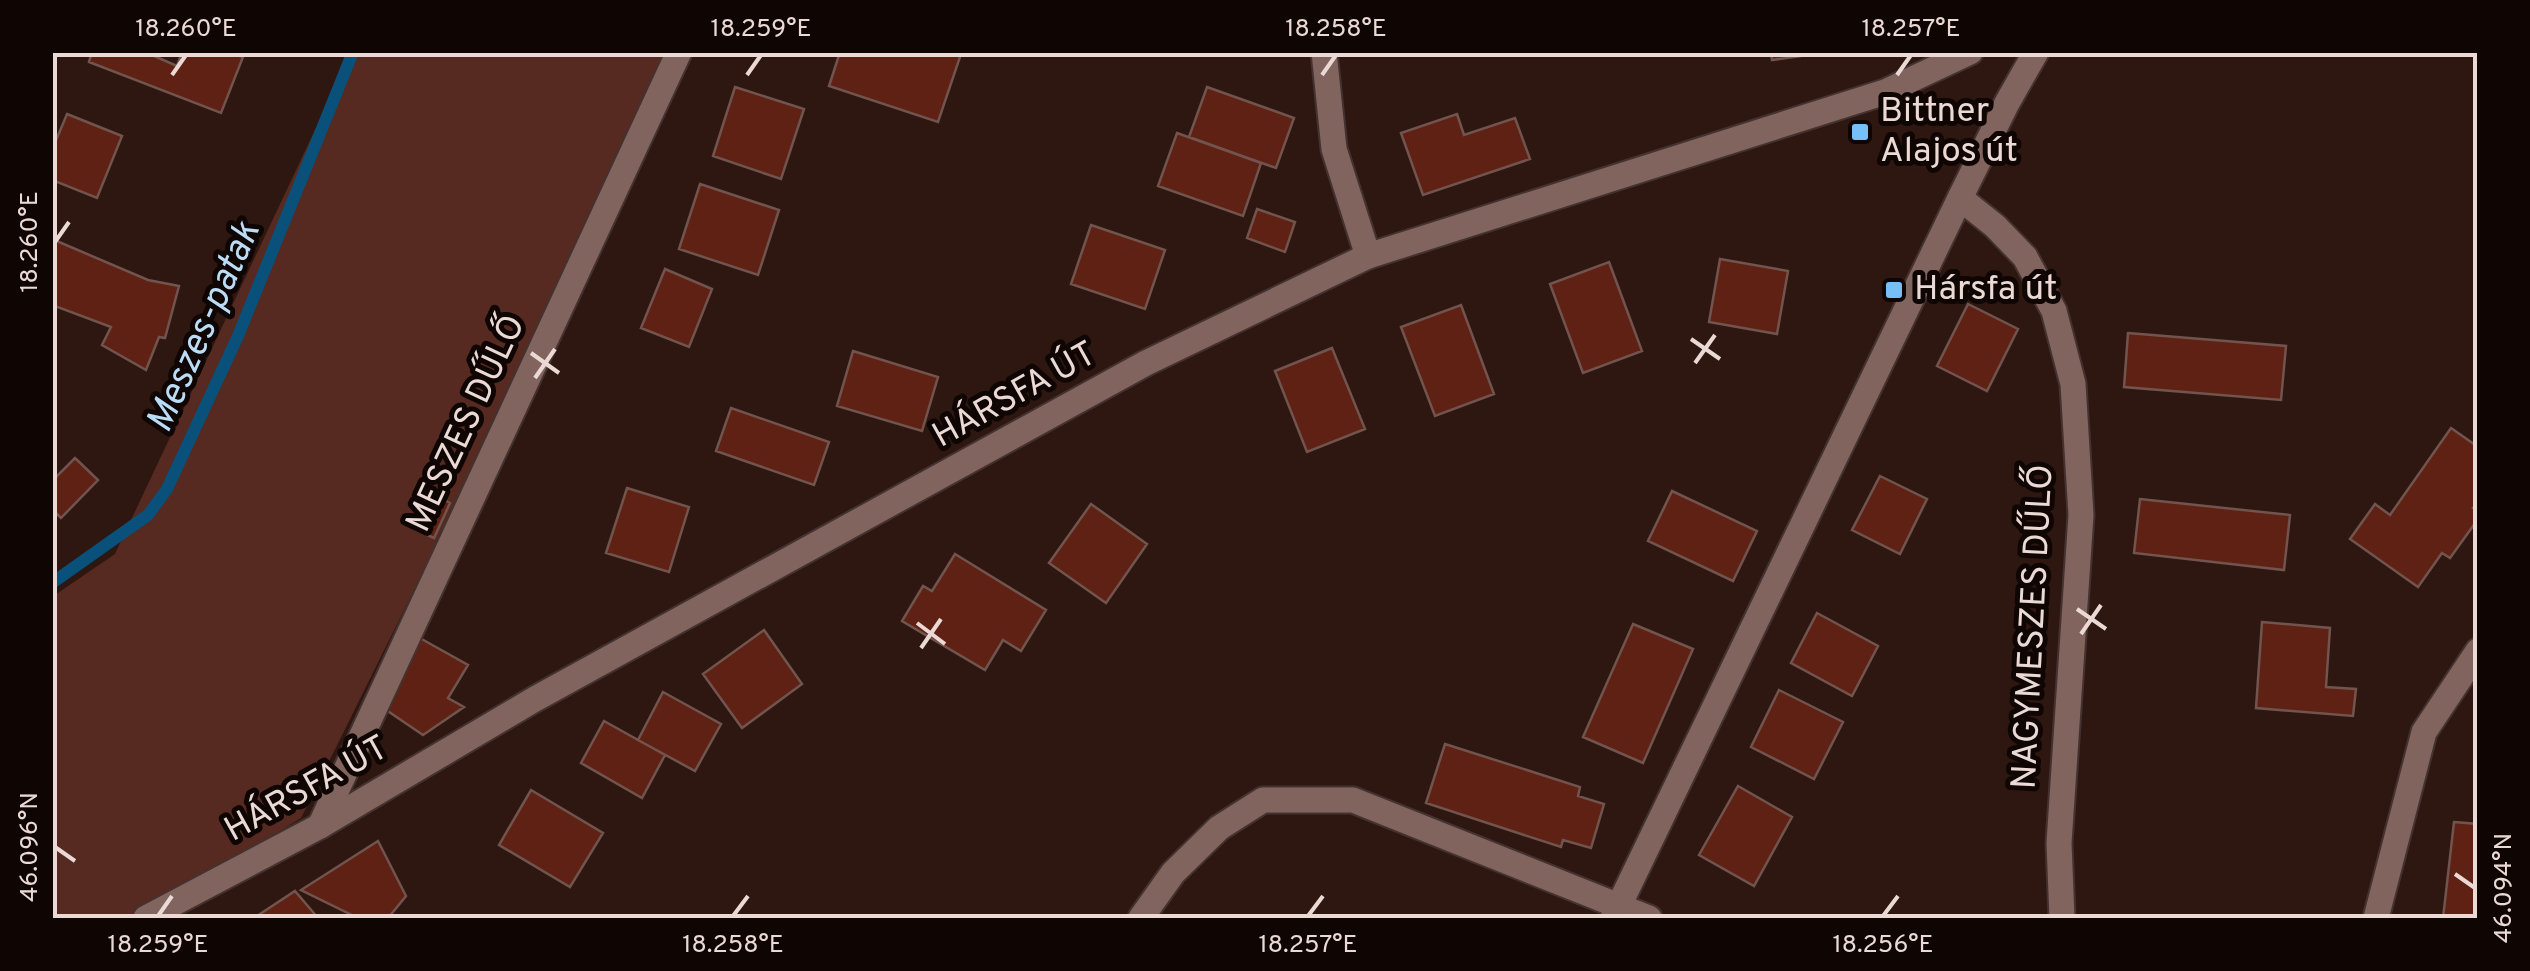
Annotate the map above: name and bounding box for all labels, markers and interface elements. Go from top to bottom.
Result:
text: 18.260°E [135,14,237,46]
text: 18.259°E [711,14,811,46]
text: 18.258°E [1285,14,1387,46]
text: 18.257°E [1862,14,1960,46]
place label: Bittner Alajos út [1880,90,2018,174]
marker: Bittner Alajos út [1849,121,1871,143]
text: 18.260°E [15,191,47,293]
water label: Meszes-patak [137,214,274,441]
place label: Hársfa út [1914,268,2057,312]
marker: Hársfa út [1883,279,1905,301]
street label: MESZES DŰLŐ [397,308,536,539]
street label: HÁRSFA ÚT [925,332,1105,459]
street label: NAGYMESZES DŰLŐ [2003,463,2064,791]
street label: HÁRSFA ÚT [217,726,397,853]
text: 46.096°N [15,792,47,902]
text: 46.094°N [2489,833,2521,943]
text: 18.259°E [108,930,208,962]
text: 18.258°E [682,930,784,962]
text: 18.257°E [1259,930,1357,962]
text: 18.256°E [1832,930,1934,962]

